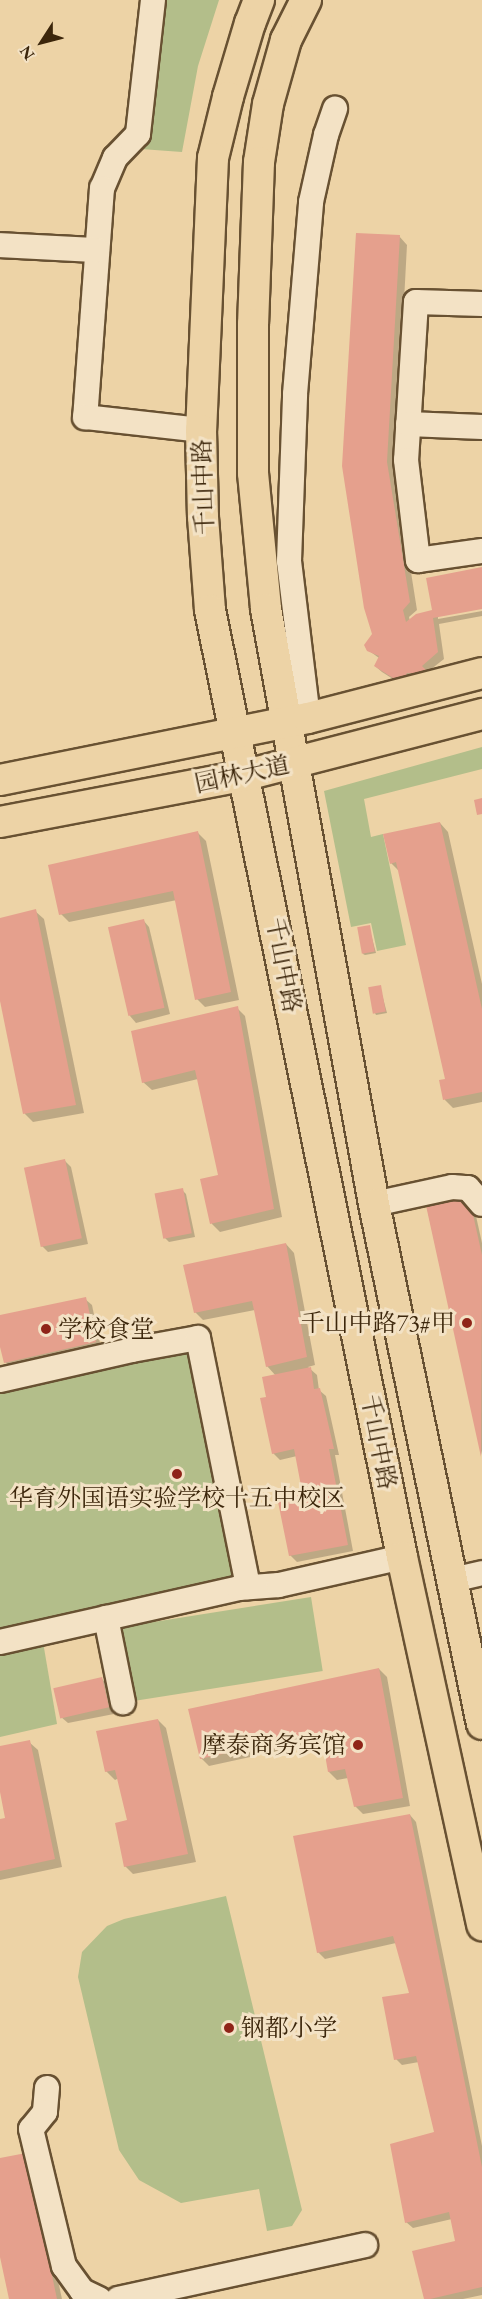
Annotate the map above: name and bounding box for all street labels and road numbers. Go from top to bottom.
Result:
street label: 千山中路 [187,439,219,535]
street label: 园林大道 [192,750,292,798]
street label: 千山中路 [261,915,307,1015]
street label: 千山中路 [356,1392,402,1492]

